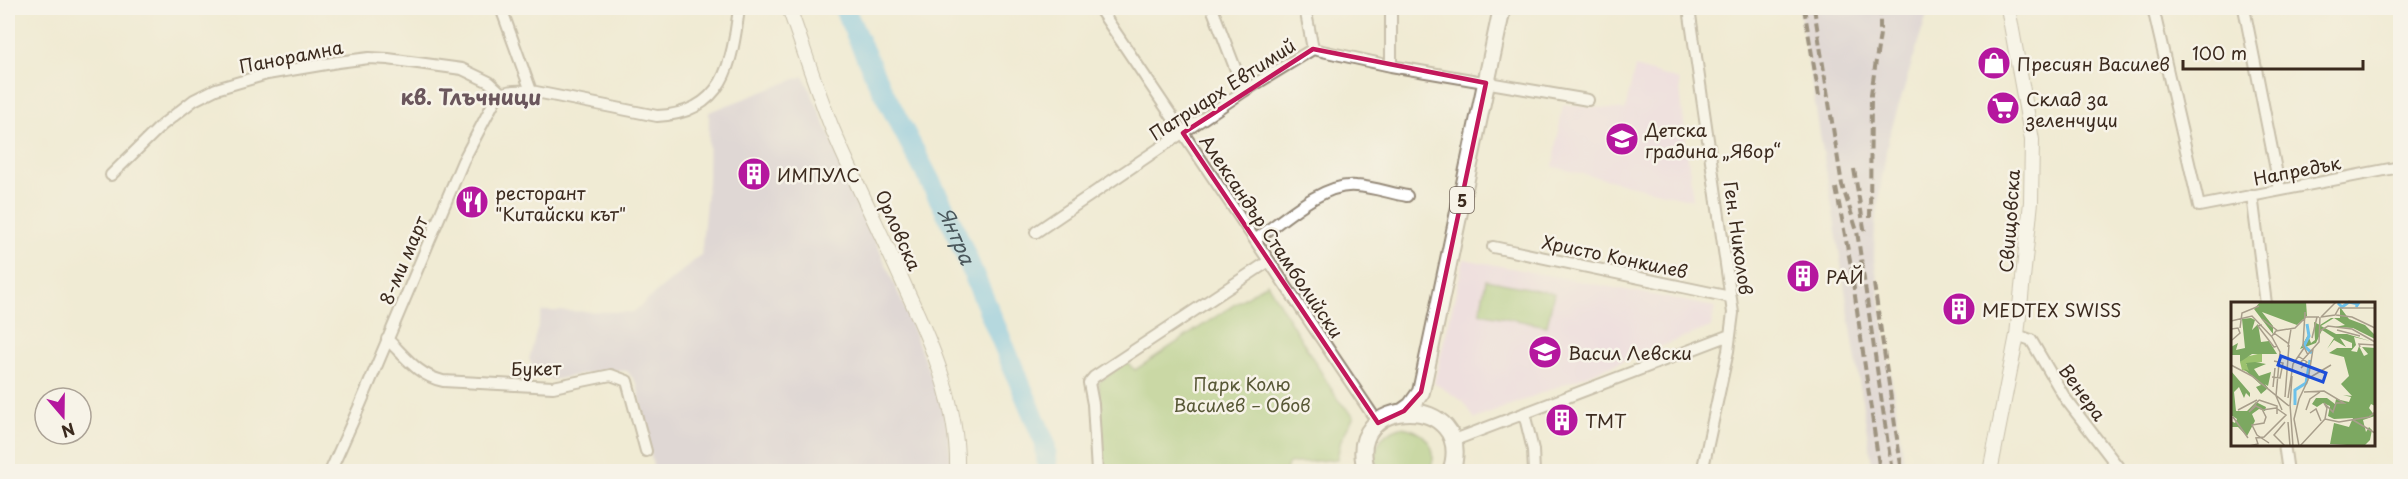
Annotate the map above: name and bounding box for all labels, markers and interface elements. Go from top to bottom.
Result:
street label: Патриарх Евтимий [1144,32,1300,146]
street label: Панорамна [237,33,346,79]
scale bar [2183,33,2363,71]
text: 100 m [2192,39,2247,66]
shop icon: Пресиян Василев [1976,45,2012,81]
place label: Пресиян Василев [2017,50,2170,77]
district label: кв. Тлъчници [401,80,541,112]
place label: Склад за зеленчуци [2025,85,2118,133]
supermarket icon: Склад за зеленчуци [1985,90,2021,126]
place label: Детска градина „Явор“ [1644,116,1781,164]
school or university icon: Детска градина „Явор“ [1604,121,1640,157]
street label: Александър Стамболийски [1194,129,1350,343]
street label: Напредък [2251,148,2343,192]
building icon: ИМПУЛС [736,156,772,192]
place label: ИМПУЛС [777,161,860,188]
street label: Свищовска [1992,168,2026,274]
place label: ресторант "Китайски кът" [495,179,626,227]
street label: Ген. Николов [1718,179,1760,297]
restaurant icon: ресторант "Китайски кът" [454,184,490,220]
street label: Орловска [869,185,929,276]
road number: 5 [1450,187,1474,213]
water label: Янтра [931,201,983,270]
street label: 8-ми март [372,211,434,309]
street label: Христо Конкилев [1540,227,1690,285]
building icon: РАЙ [1785,258,1821,294]
place label: РАЙ [1826,263,1864,290]
building icon: MEDTEX SWISS [1941,291,1977,327]
place label: MEDTEX SWISS [1982,296,2122,323]
inset map [2231,302,2375,446]
school or university icon: Васил Левски [1527,334,1563,370]
place label: Васил Левски [1568,339,1692,366]
street label: Букет [510,354,562,382]
street label: Венера [2053,358,2113,427]
park label: Парк Колю Василев – Обов [1173,370,1311,418]
north arrow [33,386,93,446]
building icon: TMT [1544,402,1580,438]
place label: TMT [1585,407,1627,434]
text: N [58,418,79,444]

